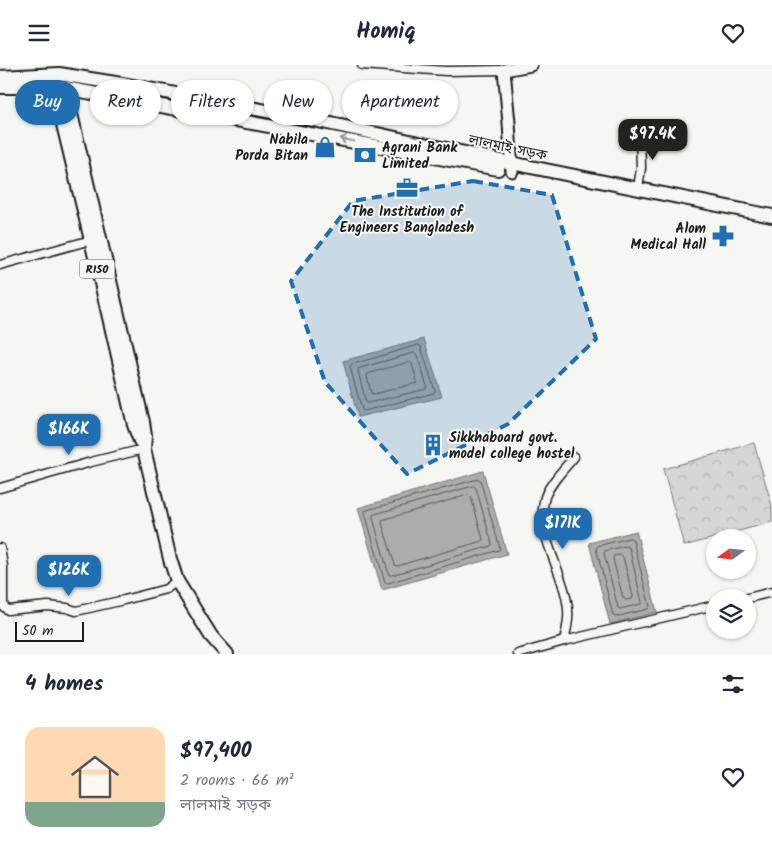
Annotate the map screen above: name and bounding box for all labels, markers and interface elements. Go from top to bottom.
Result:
text: Homiq [356,15,416,50]
icon: menu [25,19,53,47]
icon: heart [719,19,747,47]
chip: Buy [15,80,80,125]
chip: Rent [90,80,161,125]
chip: Filters [171,80,254,125]
chip: New [264,80,332,125]
chip: Apartment [342,80,458,125]
pin: $97.4K [612,119,694,161]
text: $97.4K [629,122,677,147]
place label: Nabila Porda Bitan [235,129,308,167]
street label: লালমাই সড়ক [466,129,550,167]
shop icon: Nabila Porda Bitan [312,134,338,160]
one-way arrow [339,135,355,145]
place label: Agrani Bank Limited [382,137,458,175]
bank icon: Agrani Bank Limited [352,142,378,168]
office icon: The Institution of Engineers Bangladesh [394,175,420,201]
place label: The Institution of Engineers Bangladesh [340,201,474,239]
place label: Alom Medical Hall [631,218,707,256]
pharmacy icon: Alom Medical Hall [710,223,736,249]
road number: R150 [80,259,114,278]
pin: $166K [34,413,104,456]
text: $166K [48,417,90,442]
place label: Sikkhaboard govt. model college hostel [449,427,575,465]
building icon: Sikkhaboard govt. model college hostel [420,432,446,458]
pin: $171K [528,507,598,550]
text: $171K [545,511,581,536]
north arrow [706,529,756,579]
map controls [706,529,756,639]
pin: $126K [34,555,104,597]
text: $126K [48,558,90,583]
button: layers [706,589,756,639]
scale bar [15,619,84,642]
text: 50 m [22,620,53,642]
text: 4 homes [25,668,103,701]
icon: filters [719,670,747,698]
text: $97,400 [180,735,251,768]
icon: home [65,747,125,807]
icon: heart [719,763,747,791]
text: 2 rooms · 66 m² [180,768,294,793]
text: লালমাই সড়ক [180,793,271,818]

